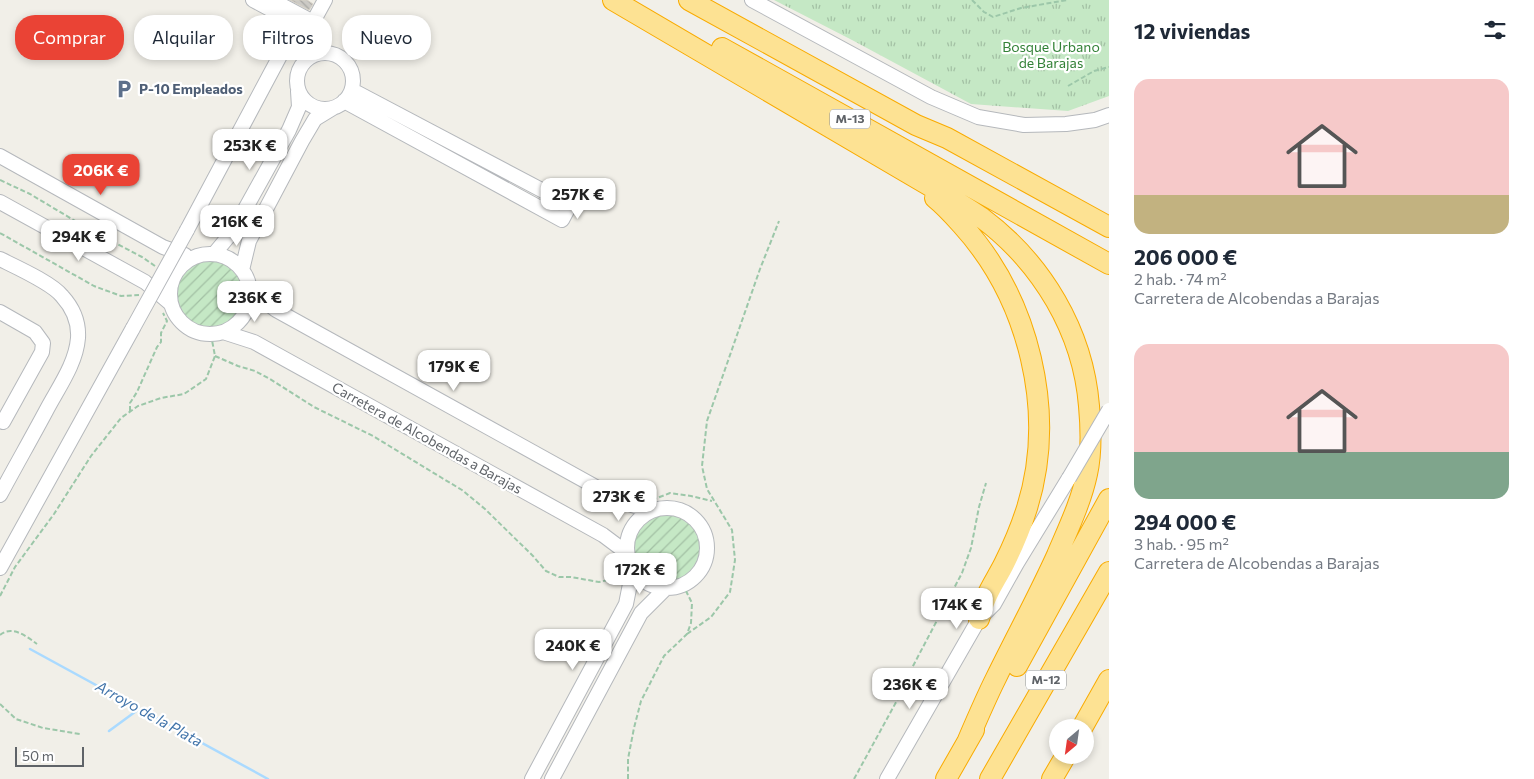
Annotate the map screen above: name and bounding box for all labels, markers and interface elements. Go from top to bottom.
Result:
chip: Comprar [15,15,124,60]
chip: Alquilar [134,15,233,60]
chip: Filtros [243,15,332,60]
chip: Nuevo [342,15,431,60]
icon: filters [1481,16,1509,44]
text: 12 viviendas [1134,18,1250,43]
park label: Bosque Urbano de Barajas [1002,38,1100,71]
parking icon: P-10 Empleados [113,78,135,100]
place label: P-10 Empleados [139,80,243,97]
road number: M-13 [830,110,870,128]
icon: home [1277,111,1367,201]
pin: 253K € [209,128,291,171]
text: 253K € [223,135,277,154]
pin: 206K € [60,154,142,196]
text: 206K € [73,160,129,179]
pin: 257K € [537,178,619,220]
text: 257K € [552,184,604,203]
pin: 216K € [196,204,278,247]
text: 216K € [211,211,263,230]
pin: 294K € [38,220,120,262]
text: 294K € [52,226,106,245]
text: 206 000 € [1134,244,1237,269]
text: 2 hab. · 74 m² [1134,269,1227,288]
pin: 236K € [214,280,296,323]
text: 236K € [228,287,282,306]
text: Carretera de Alcobendas a Barajas [1134,288,1380,307]
pin: 179K € [413,350,495,392]
text: 179K € [428,356,480,375]
icon: home [1277,376,1367,466]
street label: Carretera de Alcobendas a Barajas [329,378,525,497]
pin: 273K € [578,480,660,522]
text: 273K € [593,486,645,505]
text: 294 000 € [1134,509,1236,534]
text: 3 hab. · 95 m² [1134,534,1229,553]
pin: 172K € [599,552,681,595]
text: Carretera de Alcobendas a Barajas [1134,553,1380,572]
text: 172K € [615,559,665,578]
pin: 174K € [916,588,998,630]
text: 174K € [932,594,982,613]
pin: 240K € [532,628,614,671]
text: 240K € [546,635,600,654]
pin: 236K € [869,668,951,710]
road number: M-12 [1026,670,1066,690]
text: 236K € [883,674,937,693]
water label: Arroyo de la Plata [92,676,206,750]
north arrow [1049,719,1094,764]
map controls [1049,719,1094,764]
scale bar [15,744,84,767]
text: 50 m [22,747,54,764]

